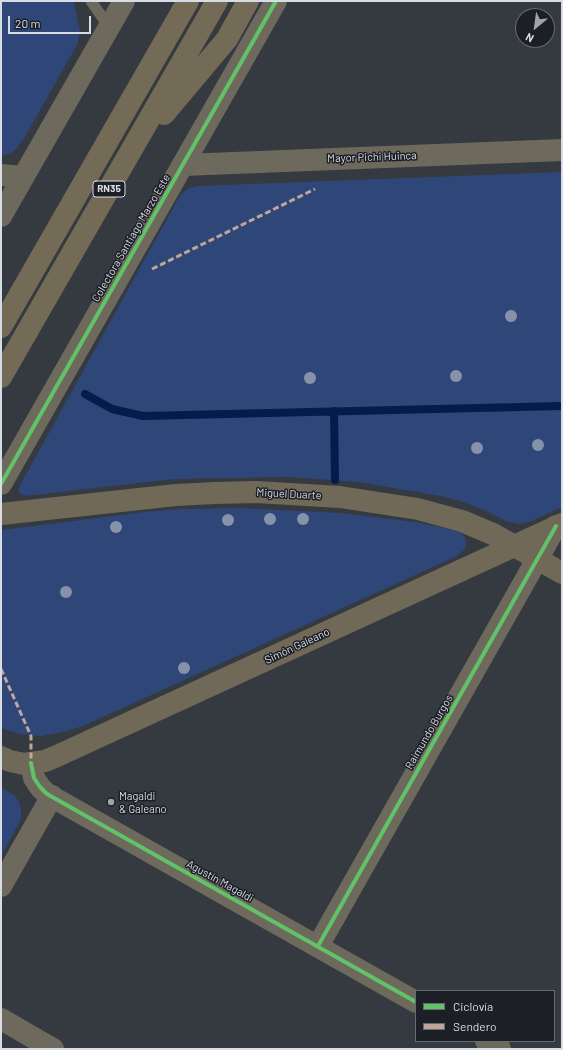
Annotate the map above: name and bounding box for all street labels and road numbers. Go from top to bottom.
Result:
street label: Mayor Pichi Huinca [327,149,417,165]
street label: Colectora Santiago Marzo Este [89,172,173,304]
road number: RN35 [93,181,125,197]
street label: Miguel Duarte [256,486,322,502]
street label: Simón Galeano [262,625,332,667]
street label: Raimundo Burgos [402,692,456,772]
street label: Agustín Magaldi [184,857,256,905]

